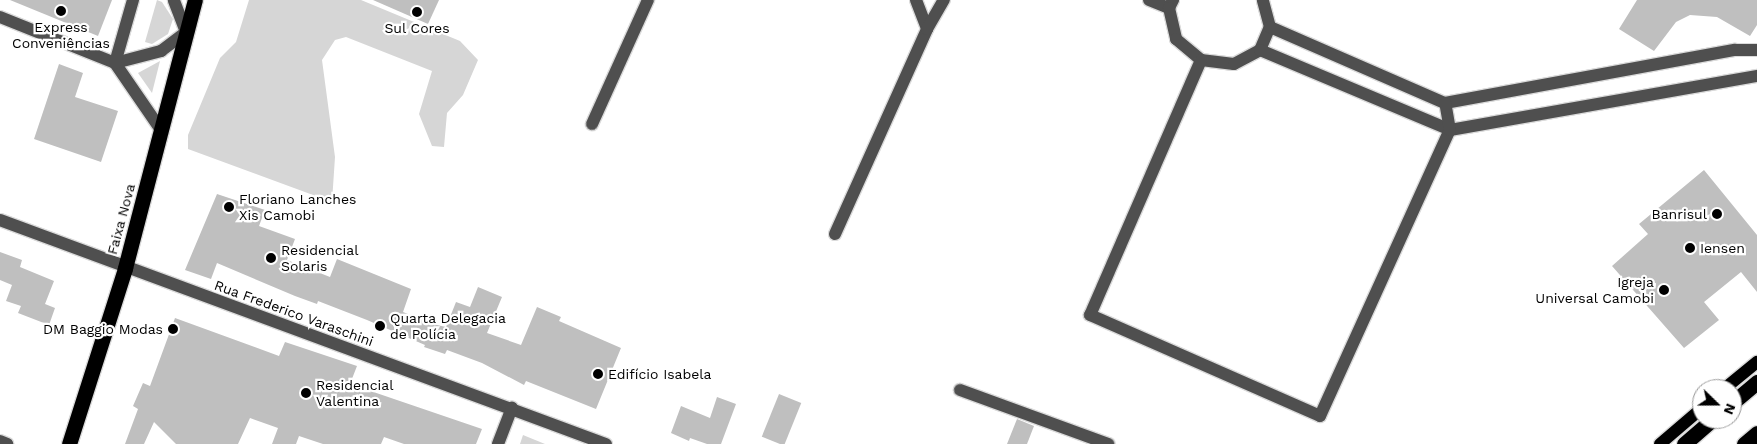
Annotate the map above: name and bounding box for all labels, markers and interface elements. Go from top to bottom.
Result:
marker: Express Conveniências [55,5,67,17]
marker: Sul Cores [411,6,423,18]
place label: Express Conveniências [12,19,110,52]
place label: Sul Cores [384,20,450,36]
street label: Faixa Nova [103,182,139,256]
place label: Floriano Lanches Xis Camobi [239,191,356,223]
marker: Floriano Lanches Xis Camobi [223,201,235,213]
place label: Banrisul [1652,206,1707,222]
marker: Banrisul [1711,208,1723,220]
place label: Iensen [1700,240,1745,256]
place label: Residencial Solaris [281,242,359,274]
marker: Iensen [1684,242,1696,254]
marker: Residencial Solaris [265,252,277,264]
place label: Igreja Universal Camobi [1535,274,1654,306]
street label: Rua Frederico Varaschini [212,276,376,350]
marker: Igreja Universal Camobi [1658,284,1670,296]
place label: Quarta Delegacia de Polícia [390,310,506,342]
marker: Quarta Delegacia de Polícia [374,320,386,332]
place label: DM Baggio Modas [43,321,163,337]
marker: DM Baggio Modas [167,323,179,335]
place label: Edifício Isabela [608,366,712,382]
marker: Edifício Isabela [592,368,604,380]
place label: Residencial Valentina [316,377,394,410]
north arrow [1692,379,1742,429]
marker: Residencial Valentina [300,387,312,399]
text: N [1721,401,1739,417]

